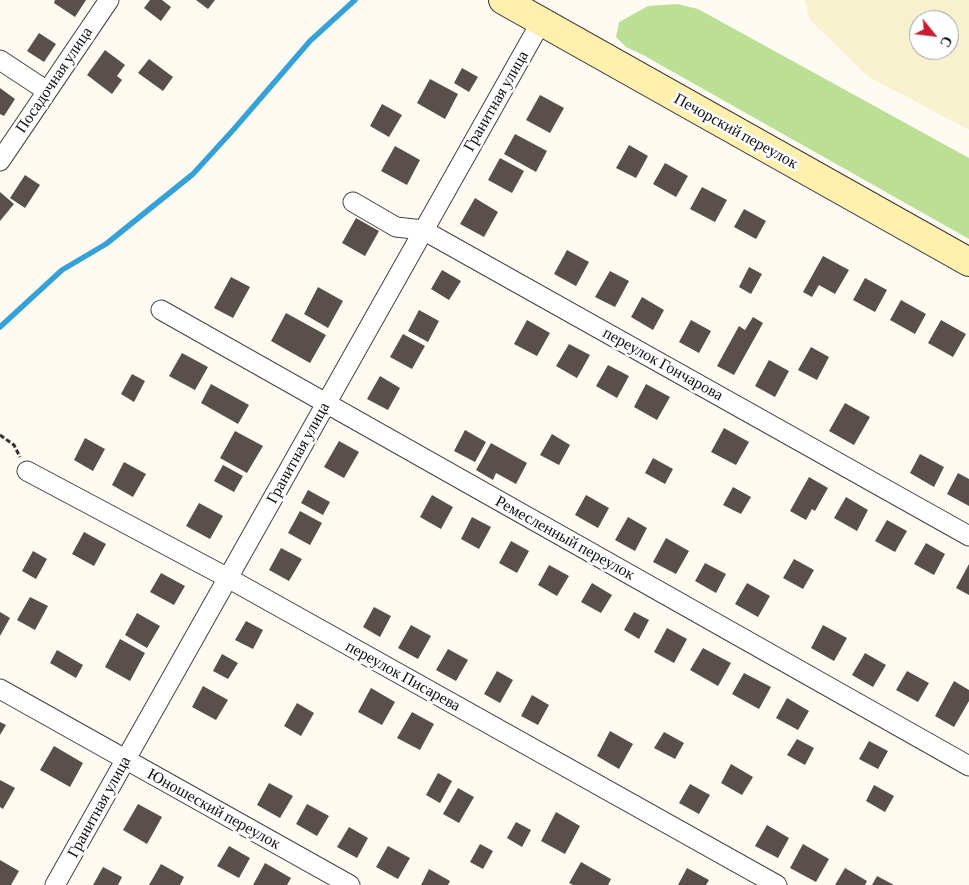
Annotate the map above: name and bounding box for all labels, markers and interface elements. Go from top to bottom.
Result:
north arrow [909,10,959,60]
street label: Посадочная улица [11,23,97,137]
text: С [937,33,956,50]
street label: Гранитная улица [459,47,533,155]
street label: Печорский переулок [671,89,801,173]
street label: переулок Гончарова [600,323,726,405]
street label: Гранитная улица [262,399,334,507]
street label: Ремесленный переулок [492,492,638,584]
street label: переулок Писарева [342,636,464,716]
street label: Гранитная улица [63,753,135,861]
street label: Юношеский переулок [144,764,284,854]

